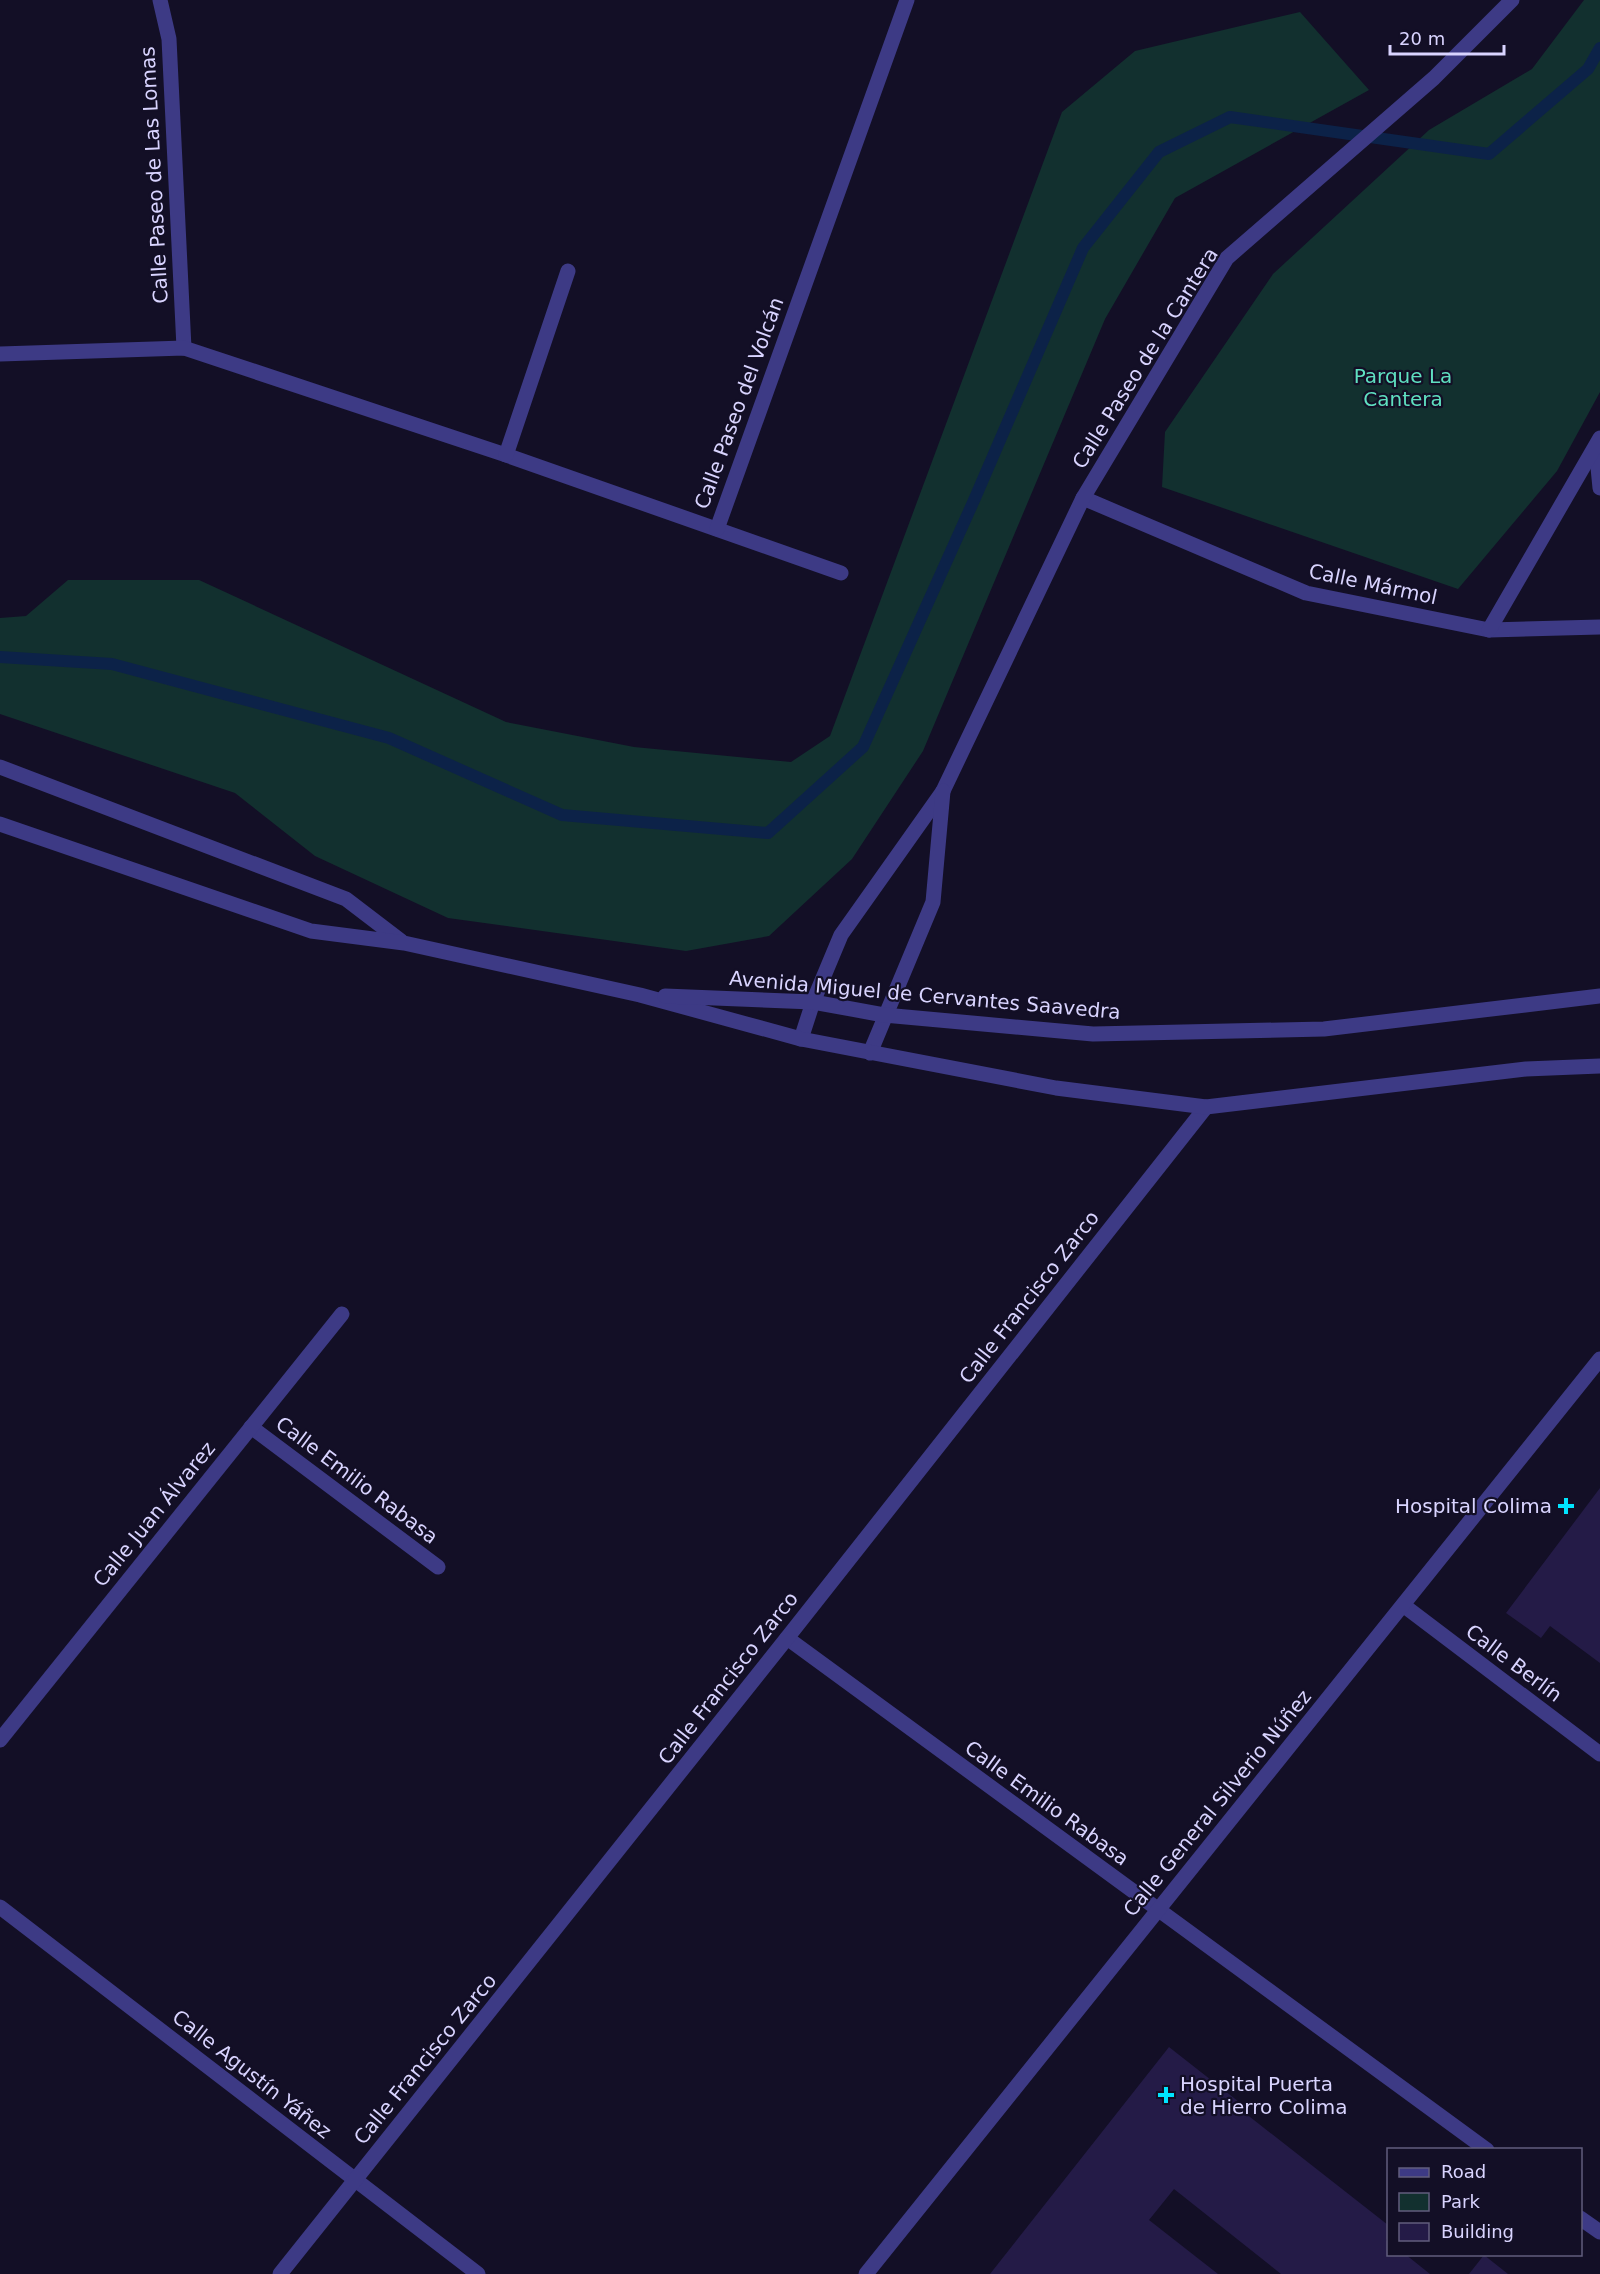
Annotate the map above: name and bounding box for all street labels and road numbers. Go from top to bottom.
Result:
street label: Calle Paseo de Las Lomas [135,46,173,304]
street label: Calle Paseo de la Cantera [1067,243,1223,473]
street label: Calle Paseo del Volcán [690,294,788,512]
street label: Calle Mármol [1307,559,1439,609]
street label: Avenida Miguel de Cervantes Saavedra [728,966,1122,1024]
street label: Calle Francisco Zarco [954,1206,1104,1388]
street label: Calle Emilio Rabasa [271,1411,443,1549]
street label: Calle Juan Álvarez [88,1437,220,1591]
street label: Calle Francisco Zarco [653,1587,803,1769]
street label: Calle Berlín [1461,1619,1567,1707]
street label: Calle General Silverio Núñez [1118,1685,1316,1921]
street label: Calle Emilio Rabasa [960,1735,1134,1871]
street label: Calle Francisco Zarco [349,1969,501,2149]
street label: Calle Agustín Yáñez [168,2004,336,2144]

